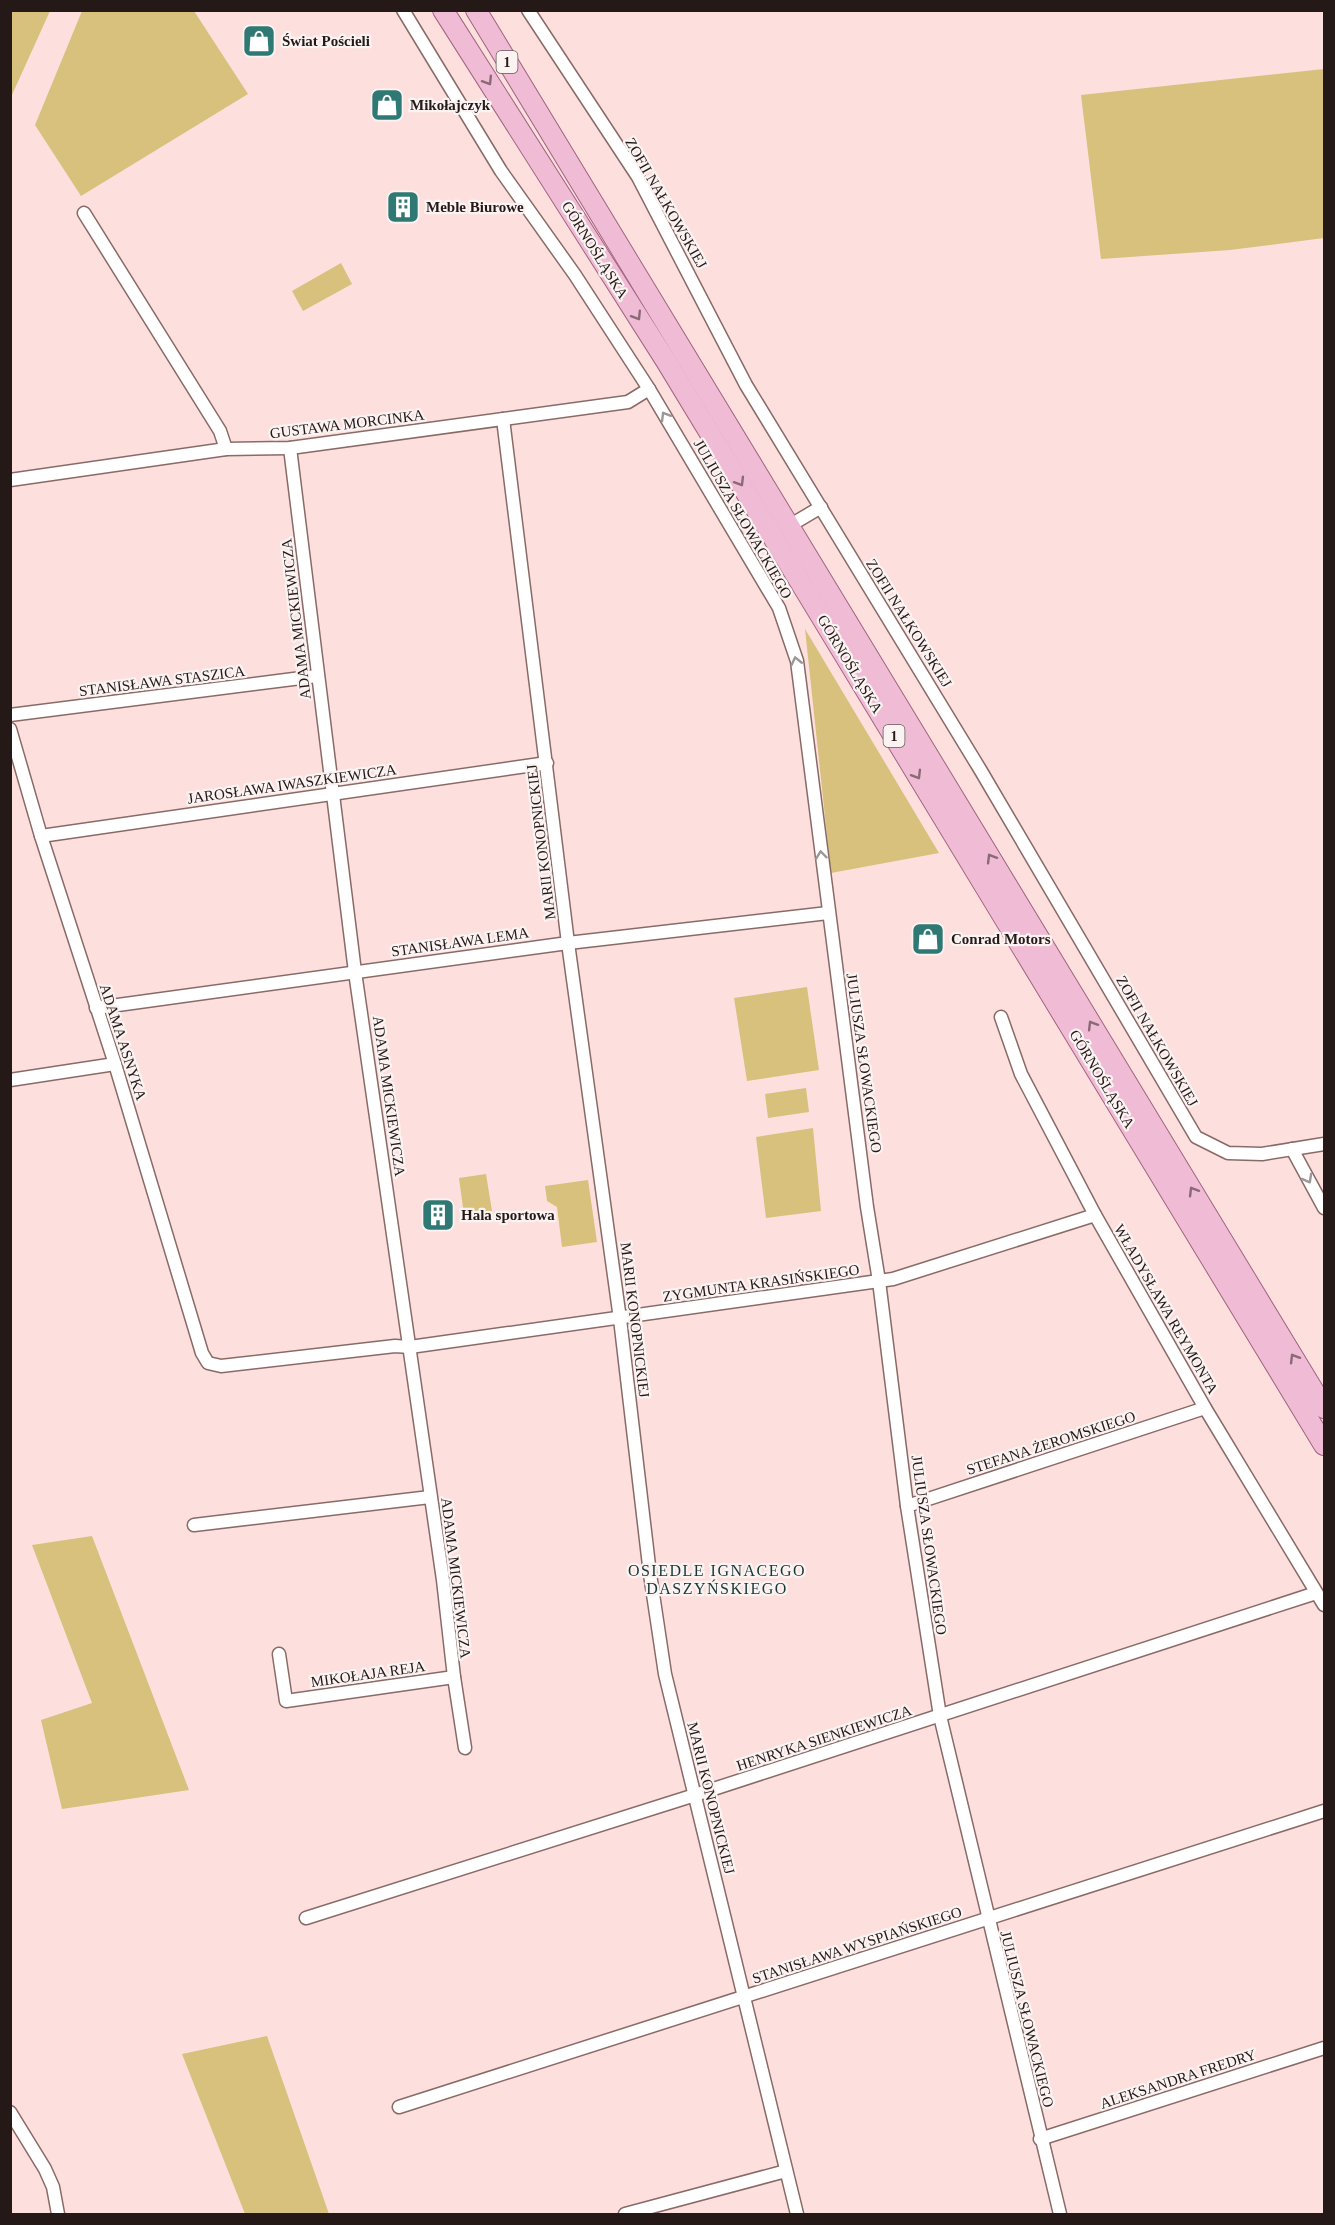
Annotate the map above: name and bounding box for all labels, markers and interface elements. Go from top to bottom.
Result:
shop icon: Świat Pościeli [241,23,277,59]
place label: Świat Pościeli [282,33,370,49]
road number: 1 [496,51,518,73]
one-way arrow [480,75,492,85]
shop icon: Mikołajczyk [369,87,405,123]
place label: Mikołajczyk [410,97,491,113]
street label: ZOFII NAŁKOWSKIEJ [622,135,710,271]
building icon: Meble Biurowe [385,189,421,225]
street label: GÓRNOŚLĄSKA [559,198,631,302]
place label: Meble Biurowe [426,199,524,215]
one-way arrow [630,310,641,321]
street label: GUSTAWA MORCINKA [269,407,425,441]
one-way arrow [661,412,672,422]
street label: JULIUSZA SŁOWACKIEGO [691,437,795,602]
one-way arrow [732,476,744,486]
street label: ADAMA MICKIEWICZA [278,537,314,700]
street label: ZOFII NAŁKOWSKIEJ [863,556,955,690]
street label: GÓRNOŚLĄSKA [814,612,886,716]
one-way arrow [791,656,804,666]
street label: STANISŁAWA STASZICA [78,663,246,699]
road number: 1 [884,725,904,747]
street label: JAROSŁAWA IWASZKIEWICZA [186,761,398,807]
street label: MARII KONOPNICKIEJ [524,763,558,921]
one-way arrow [910,769,922,779]
one-way arrow [816,850,828,859]
one-way arrow [986,854,998,864]
shop icon: Conrad Motors [910,921,946,957]
street label: STANISŁAWA LEMA [390,924,530,960]
place label: Conrad Motors [951,931,1051,947]
street label: JULIUSZA SŁOWACKIEGO [843,972,885,1154]
street label: ZOFII NAŁKOWSKIEJ [1113,973,1201,1109]
street label: ADAMA ASNYKA [97,982,149,1102]
street label: ADAMA MICKIEWICZA [370,1015,408,1178]
one-way arrow [1087,1021,1099,1031]
street label: GÓRNOŚLĄSKA [1066,1027,1138,1131]
one-way arrow [1301,1173,1312,1183]
one-way arrow [1189,1187,1200,1197]
building icon: Hala sportowa [420,1197,456,1233]
place label: Hala sportowa [461,1207,555,1223]
street label: WŁADYSŁAWA REYMONTA [1111,1221,1221,1397]
street label: MARII KONOPNICKIEJ [618,1241,652,1399]
street label: ZYGMUNTA KRASIŃSKIEGO [662,1261,861,1305]
one-way arrow [1290,1354,1302,1364]
street label: STEFANA ŻEROMSKIEGO [964,1408,1138,1478]
street label: JULIUSZA SŁOWACKIEGO [908,1454,950,1636]
street label: ADAMA MICKIEWICZA [438,1497,474,1660]
district label: OSIEDLE IGNACEGO DASZYŃSKIEGO [628,1562,806,1597]
street label: MIKOŁAJA REJA [310,1658,426,1690]
street label: HENRYKA SIENKIEWICZA [735,1702,914,1774]
street label: MARII KONOPNICKIEJ [684,1720,738,1876]
street label: STANISŁAWA WYSPIAŃSKIEGO [750,1903,964,1987]
street label: JULIUSZA SŁOWACKIEGO [997,1929,1057,2109]
street label: ALEKSANDRA FREDRY [1098,2046,1258,2112]

